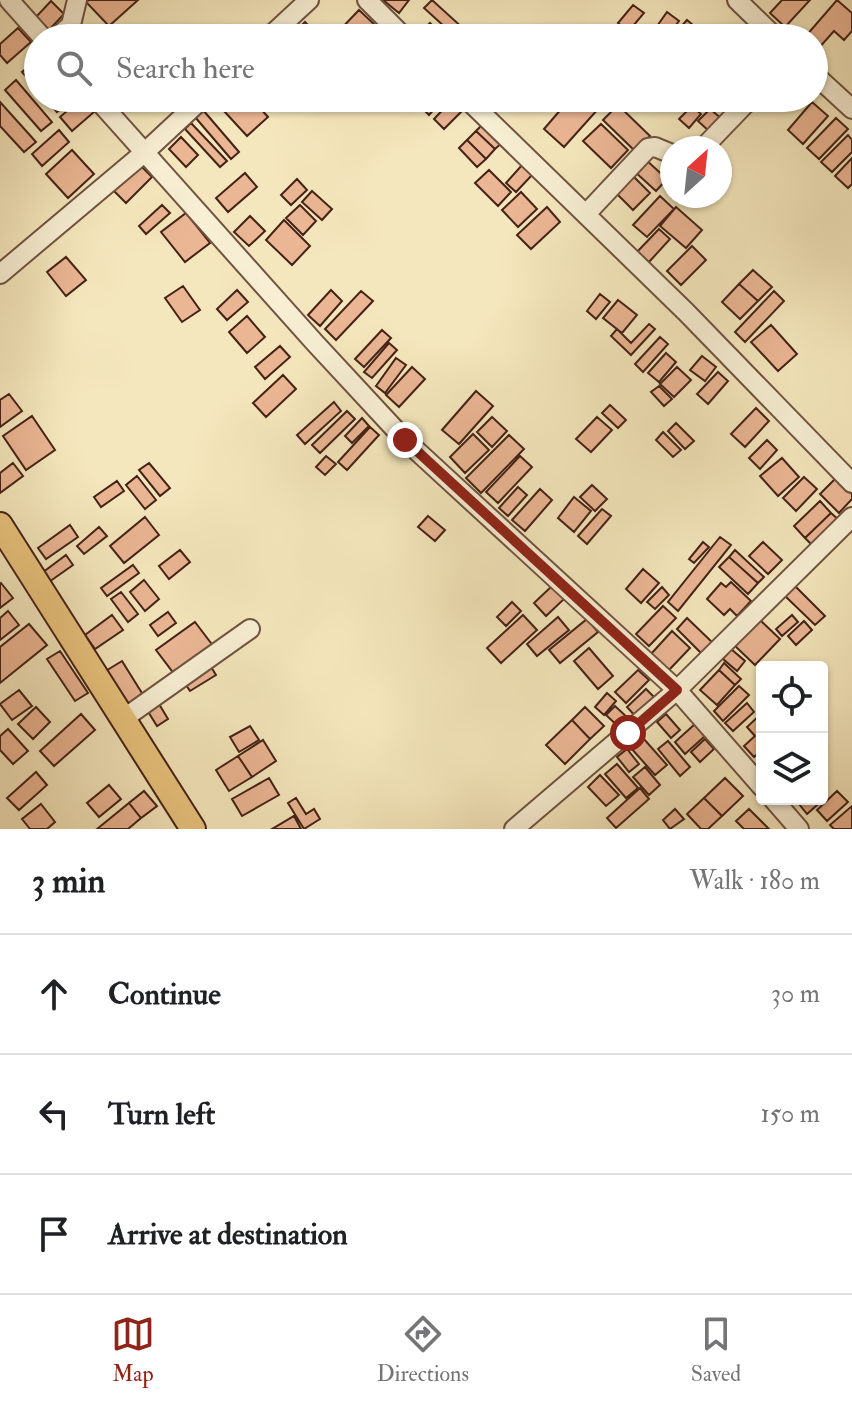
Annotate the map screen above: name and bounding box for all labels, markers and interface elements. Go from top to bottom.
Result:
search box [24,24,828,112]
icon: search [52,46,96,90]
text: Search here [116,50,255,87]
north arrow [660,136,732,208]
route end [387,422,423,458]
map controls [756,661,828,805]
button: locate [756,661,828,733]
route start [610,715,646,751]
button: layers [756,733,828,805]
text: 3 min [32,860,105,903]
text: Walk · 180 m [690,865,820,897]
icon: ahead [32,972,76,1016]
text: Continue [108,976,221,1013]
text: 30 m [771,978,820,1010]
icon: left [32,1092,76,1136]
text: Turn left [108,1096,215,1133]
text: 150 m [761,1098,820,1130]
icon: arrive [32,1212,76,1256]
text: Arrive at destination [108,1216,348,1253]
tab: Map [111,1312,155,1388]
tab: Directions [377,1312,469,1388]
tab: Saved [691,1312,741,1388]

